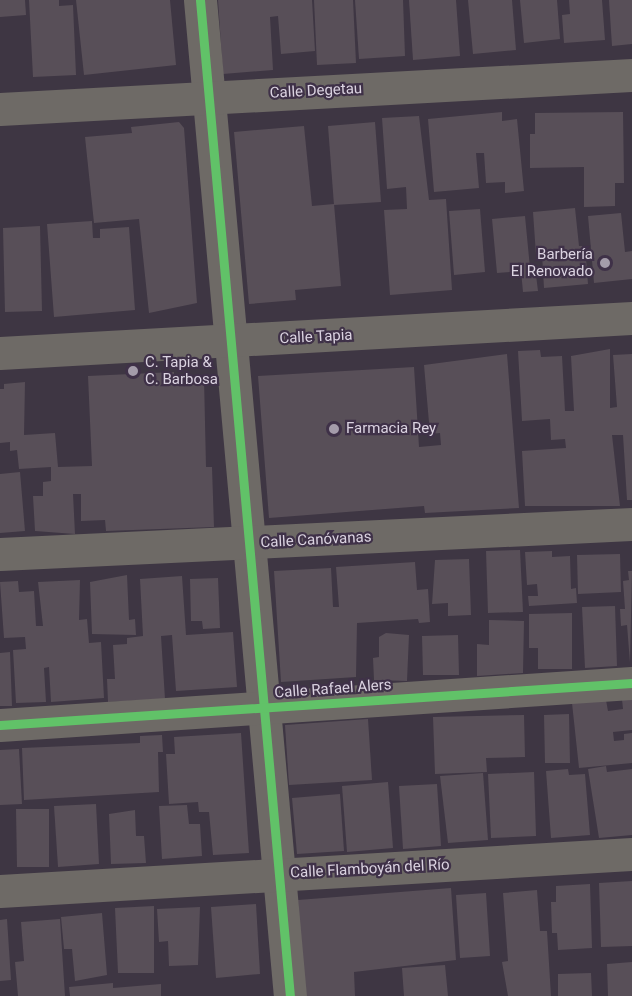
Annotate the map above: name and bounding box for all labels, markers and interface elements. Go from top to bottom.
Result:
street label: Calle Degetau [269,80,363,102]
place label: Barbería El Renovado [511,245,593,280]
marker: Barbería El Renovado [598,256,612,270]
street label: Calle Tapia [279,326,353,348]
place label: C. Tapia & C. Barbosa [145,353,218,388]
marker: C. Tapia & C. Barbosa [126,364,140,378]
place label: Farmacia Rey [346,420,436,438]
marker: Farmacia Rey [327,422,341,436]
street label: Calle Canóvanas [260,528,372,552]
street label: Calle Rafael Alers [274,676,392,702]
street label: Calle Flamboyán del Río [290,856,450,882]

